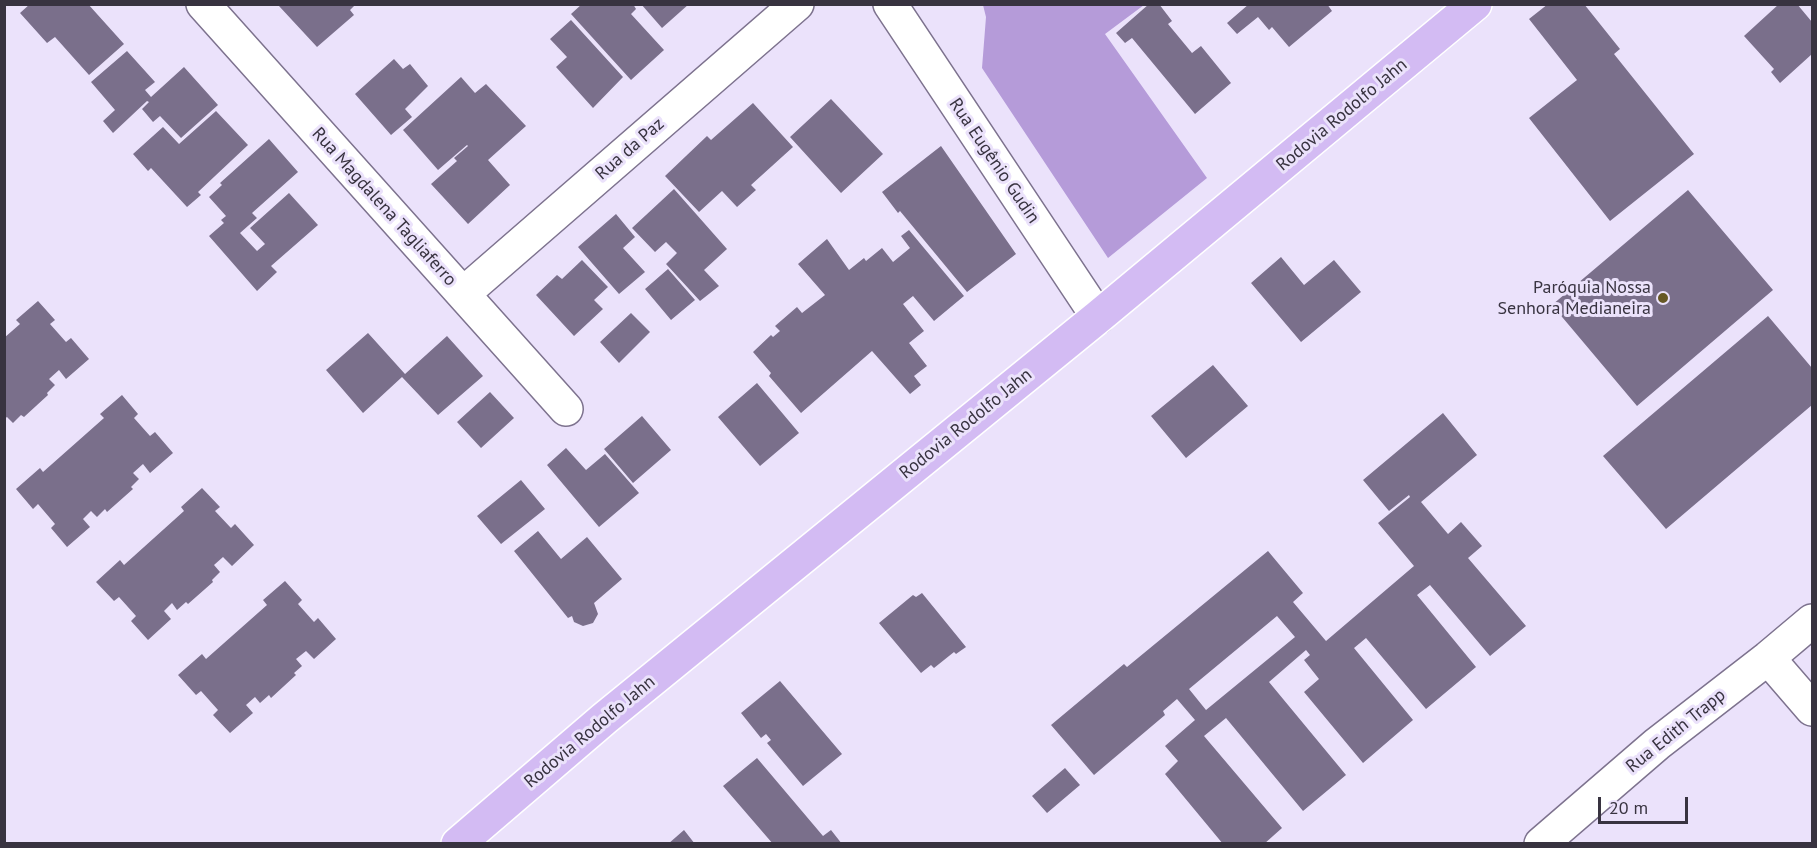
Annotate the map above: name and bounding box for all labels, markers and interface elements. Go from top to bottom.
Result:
street label: Rodovia Rodolfo Jahn [1272,54,1412,176]
street label: Rua Eugênio Gudin [944,94,1044,228]
street label: Rua da Paz [591,113,669,185]
street label: Rua Magdalena Tagliaferro [307,123,461,291]
place label: Paróquia Nossa Senhora Medianeira [1497,277,1651,320]
marker: Paróquia Nossa Senhora Medianeira [1656,291,1670,305]
street label: Rodovia Rodolfo Jahn [896,364,1036,484]
street label: Rodovia Rodolfo Jahn [520,671,660,793]
street label: Rua Edith Trapp [1622,684,1730,778]
scale bar [1601,785,1691,823]
text: 20 m [1609,796,1648,819]

